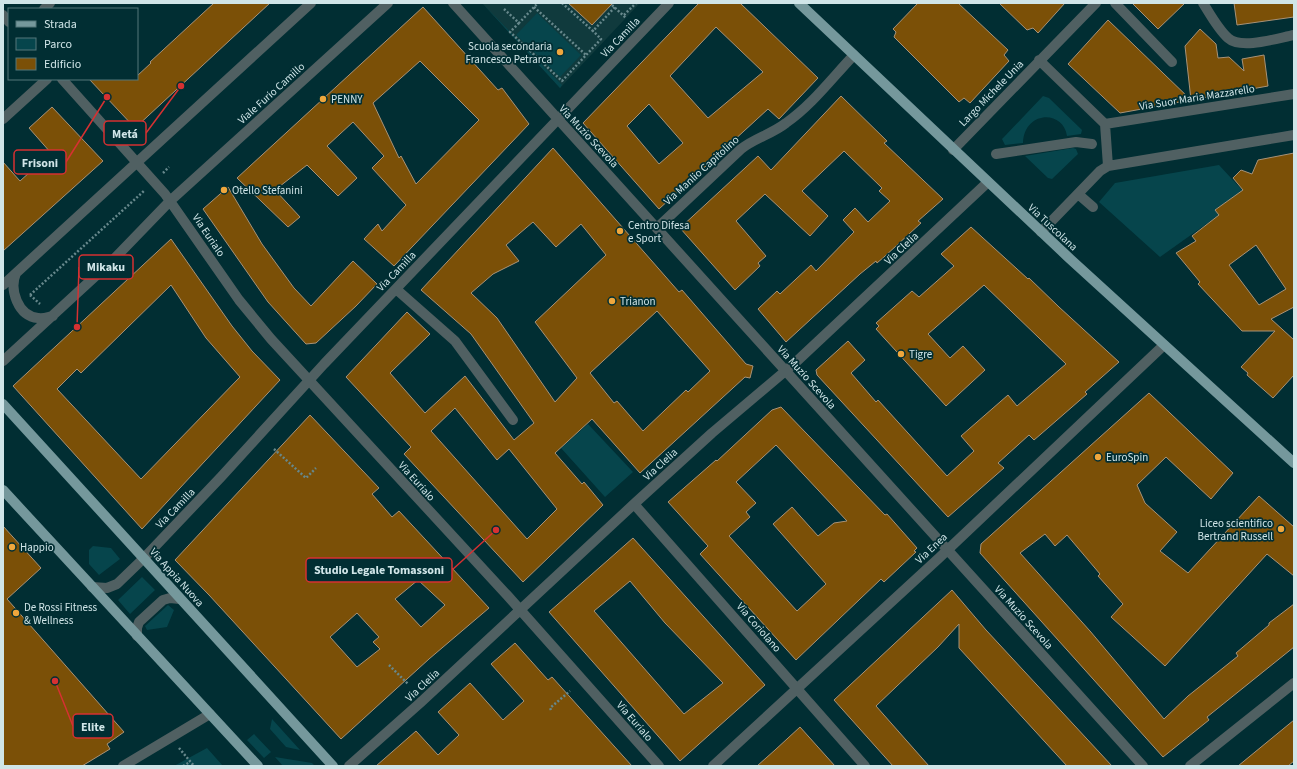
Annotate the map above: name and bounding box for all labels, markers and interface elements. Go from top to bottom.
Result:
legend [8,8,138,80]
street label: Via Camilla [597,14,643,61]
text: Strada [44,16,77,33]
text: Parco [44,36,72,53]
place label: Scuola secondaria Francesco Petrarca [466,39,552,67]
marker: Scuola secondaria Francesco Petrarca [555,47,565,57]
text: Edificio [44,56,81,73]
street label: Largo Michele Unia [956,57,1027,130]
street label: Viale Furio Camillo [235,59,308,128]
street label: Via Suor Maria Mazzarello [1138,81,1256,114]
place label: PENNY [331,92,363,107]
marker: PENNY [318,94,328,104]
street label: Via Muzio Scevola [555,102,622,171]
callout: Metá [104,121,146,145]
text: Metá [112,126,138,143]
street label: Via Manlio Capitolino [660,132,742,208]
callout: Frisoni [14,150,66,174]
text: Frisoni [22,155,58,172]
place label: Otello Stefanini [232,183,303,198]
marker: Otello Stefanini [219,185,229,195]
street label: Via Tuscolana [1025,200,1081,254]
street label: Via Eurialo [189,211,228,260]
place label: Centro Difesa e Sport [628,218,690,246]
marker: Centro Difesa e Sport [615,226,625,236]
street label: Via Clelia [881,229,922,268]
street label: Via Camilla [373,248,419,295]
callout: Mikaku [79,255,133,279]
text: Mikaku [87,259,125,276]
place label: Trianon [620,294,655,309]
marker: Trianon [607,296,617,306]
street label: Via Muzio Scevola [774,342,839,413]
place label: Tigre [909,347,933,362]
marker: Tigre [896,349,906,359]
street label: Via Clelia [640,445,681,484]
place label: EuroSpin [1106,450,1148,465]
marker: EuroSpin [1093,452,1103,462]
street label: Via Eurialo [395,458,439,504]
street label: Via Camilla [152,485,198,532]
place label: Liceo scientifico Bertrand Russell [1198,516,1273,544]
marker: Liceo scientifico Bertrand Russell [1276,524,1286,534]
street label: Via Enea [912,530,951,567]
place label: Happio [20,540,54,555]
marker: Happio [7,542,17,552]
street label: Via Appia Nuova [146,545,207,610]
callout: Studio Legale Tomassoni [306,558,452,582]
text: Studio Legale Tomassoni [314,562,444,579]
street label: Via Muzio Scevola [991,582,1056,653]
street label: Via Coriolano [733,599,784,655]
place label: De Rossi Fitness & Wellness [24,600,98,628]
marker: De Rossi Fitness & Wellness [11,608,21,618]
street label: Via Clelia [402,666,443,705]
street label: Via Eurialo [613,698,656,745]
callout: Elite [73,714,113,738]
text: Elite [81,719,105,736]

